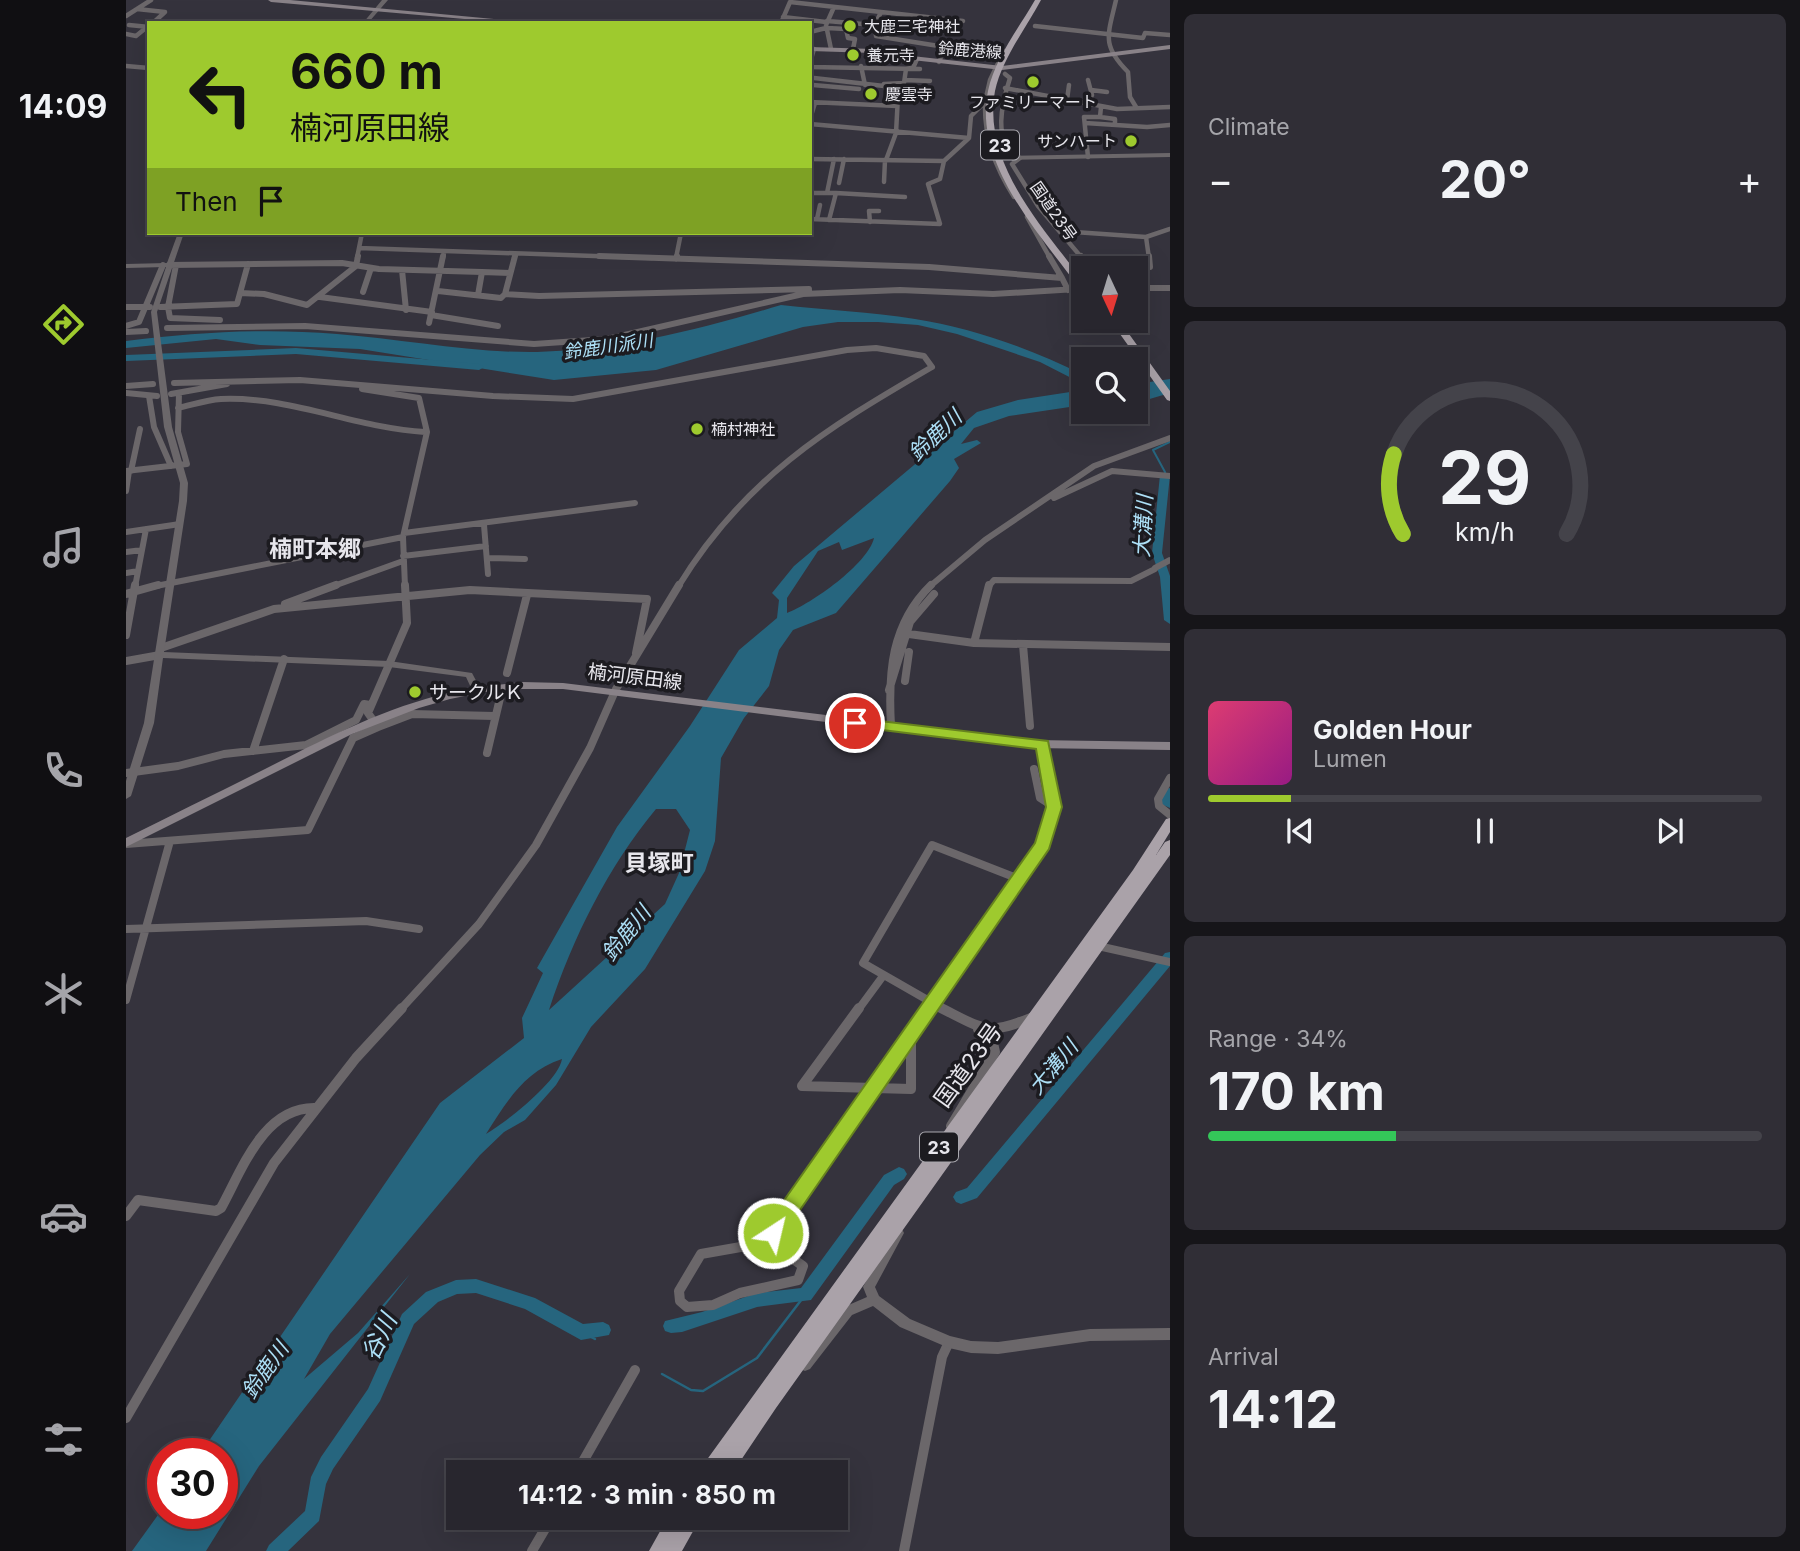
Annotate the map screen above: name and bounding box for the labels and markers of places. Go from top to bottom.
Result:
place label: 大鹿三宅神社 [864,16,960,36]
marker: 大鹿三宅神社 [842,18,858,34]
place label: 養元寺 [867,45,915,65]
marker: 養元寺 [845,47,861,63]
marker: ファミリーマート [1025,74,1041,90]
place label: 慶雲寺 [885,84,933,104]
marker: 慶雲寺 [863,86,879,102]
place label: ファミリーマート [969,92,1097,112]
place label: サンハート [1037,131,1117,151]
marker: サンハート [1123,133,1139,149]
place label: 楠村神社 [711,419,775,439]
marker: 楠村神社 [689,421,705,437]
place label: サークルＫ [429,681,523,704]
marker: サークルＫ [407,684,423,700]
pin [825,693,885,753]

